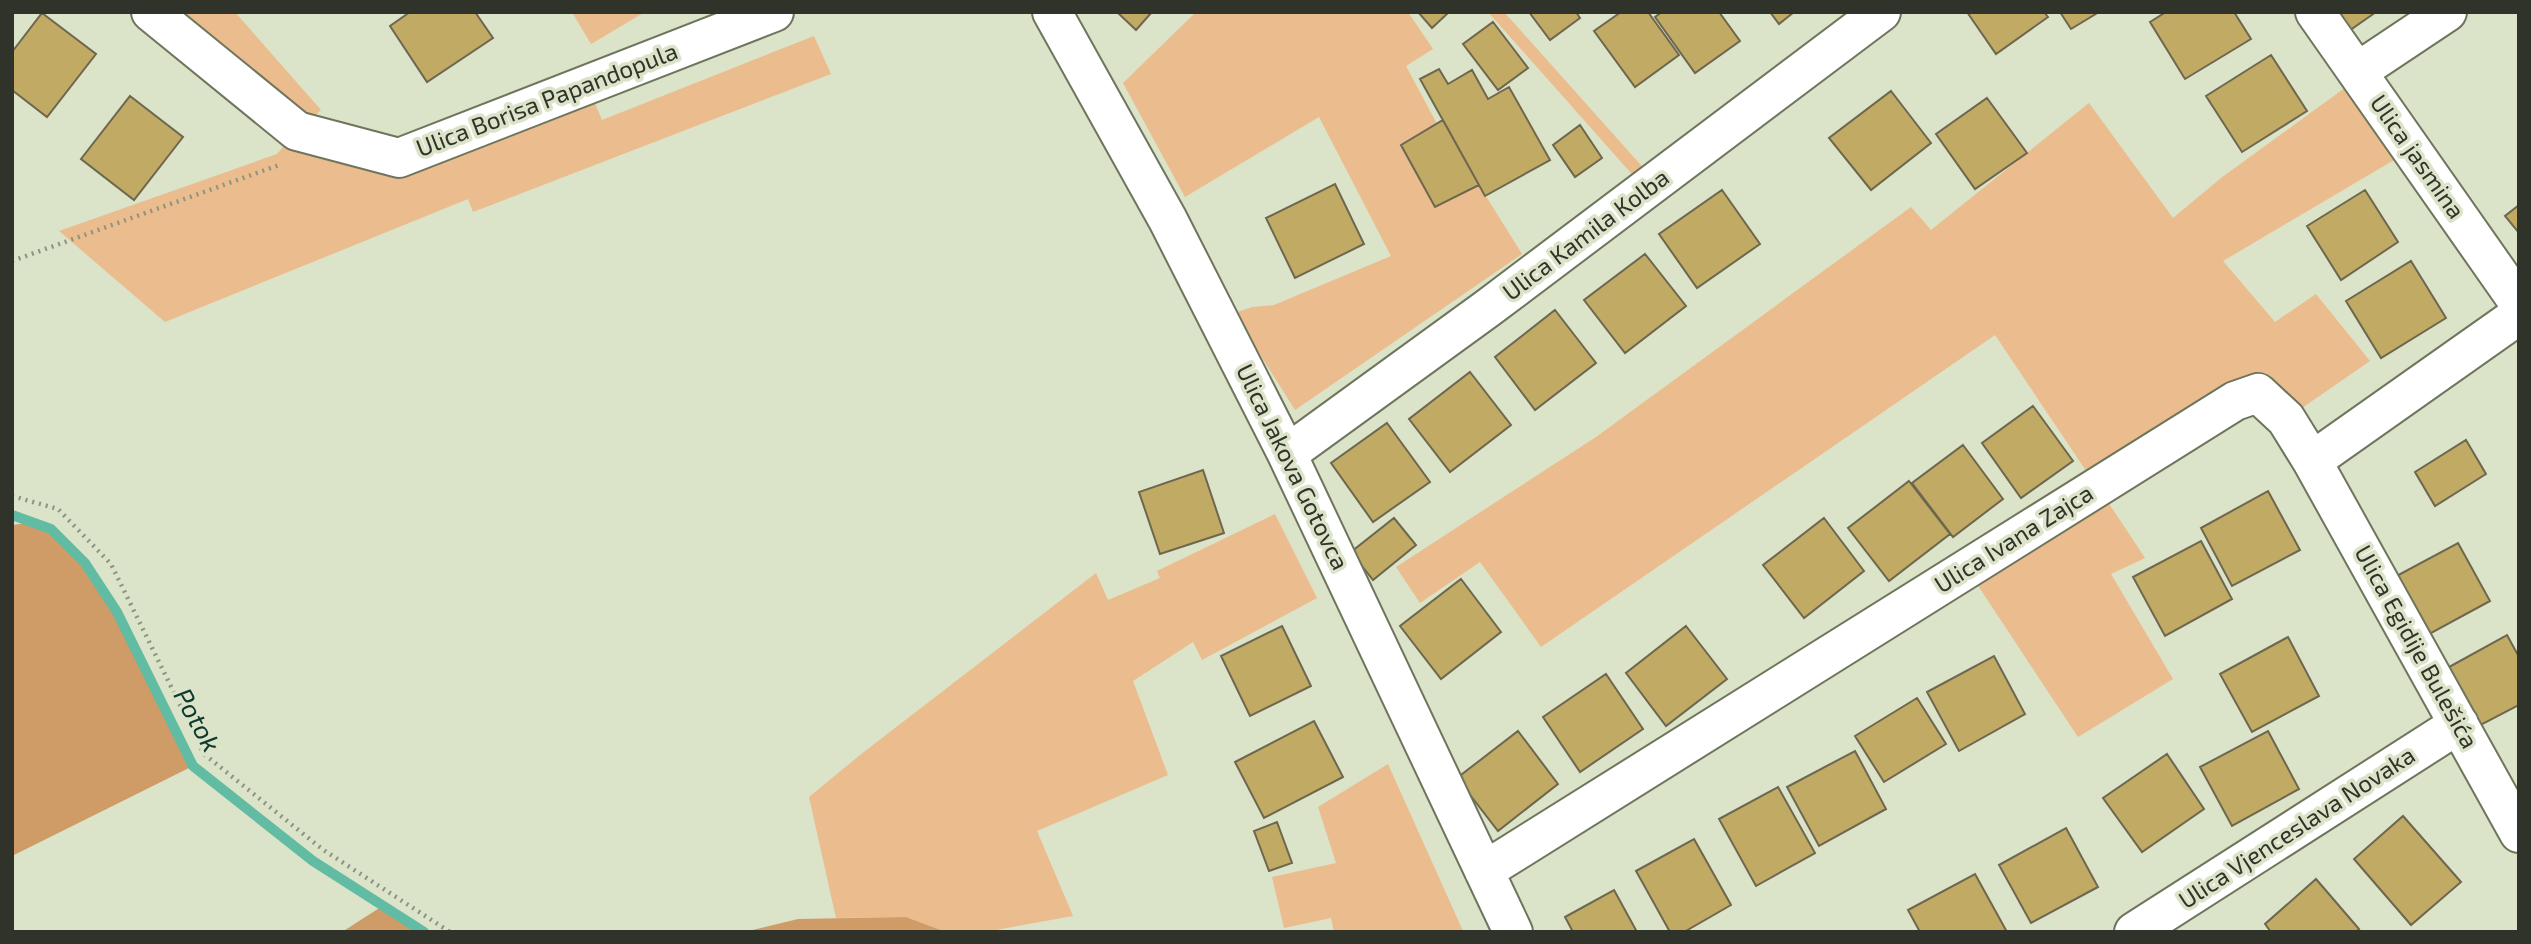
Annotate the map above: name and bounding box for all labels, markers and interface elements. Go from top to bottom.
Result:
street label: Ulica Borisa Papandopula [412,35,681,162]
street label: Ulica jasmina [2365,89,2472,224]
street label: Ulica Kamila Kolba [1496,162,1674,306]
street label: Ulica Jakova Gotovca [1231,359,1356,574]
street label: Ulica Ivana Zajca [1929,477,2098,598]
street label: Ulica Egidije Bulešića [2349,540,2485,753]
water label: Potok [168,682,228,756]
street label: Ulica Vjenceslava Novaka [2173,739,2420,914]

